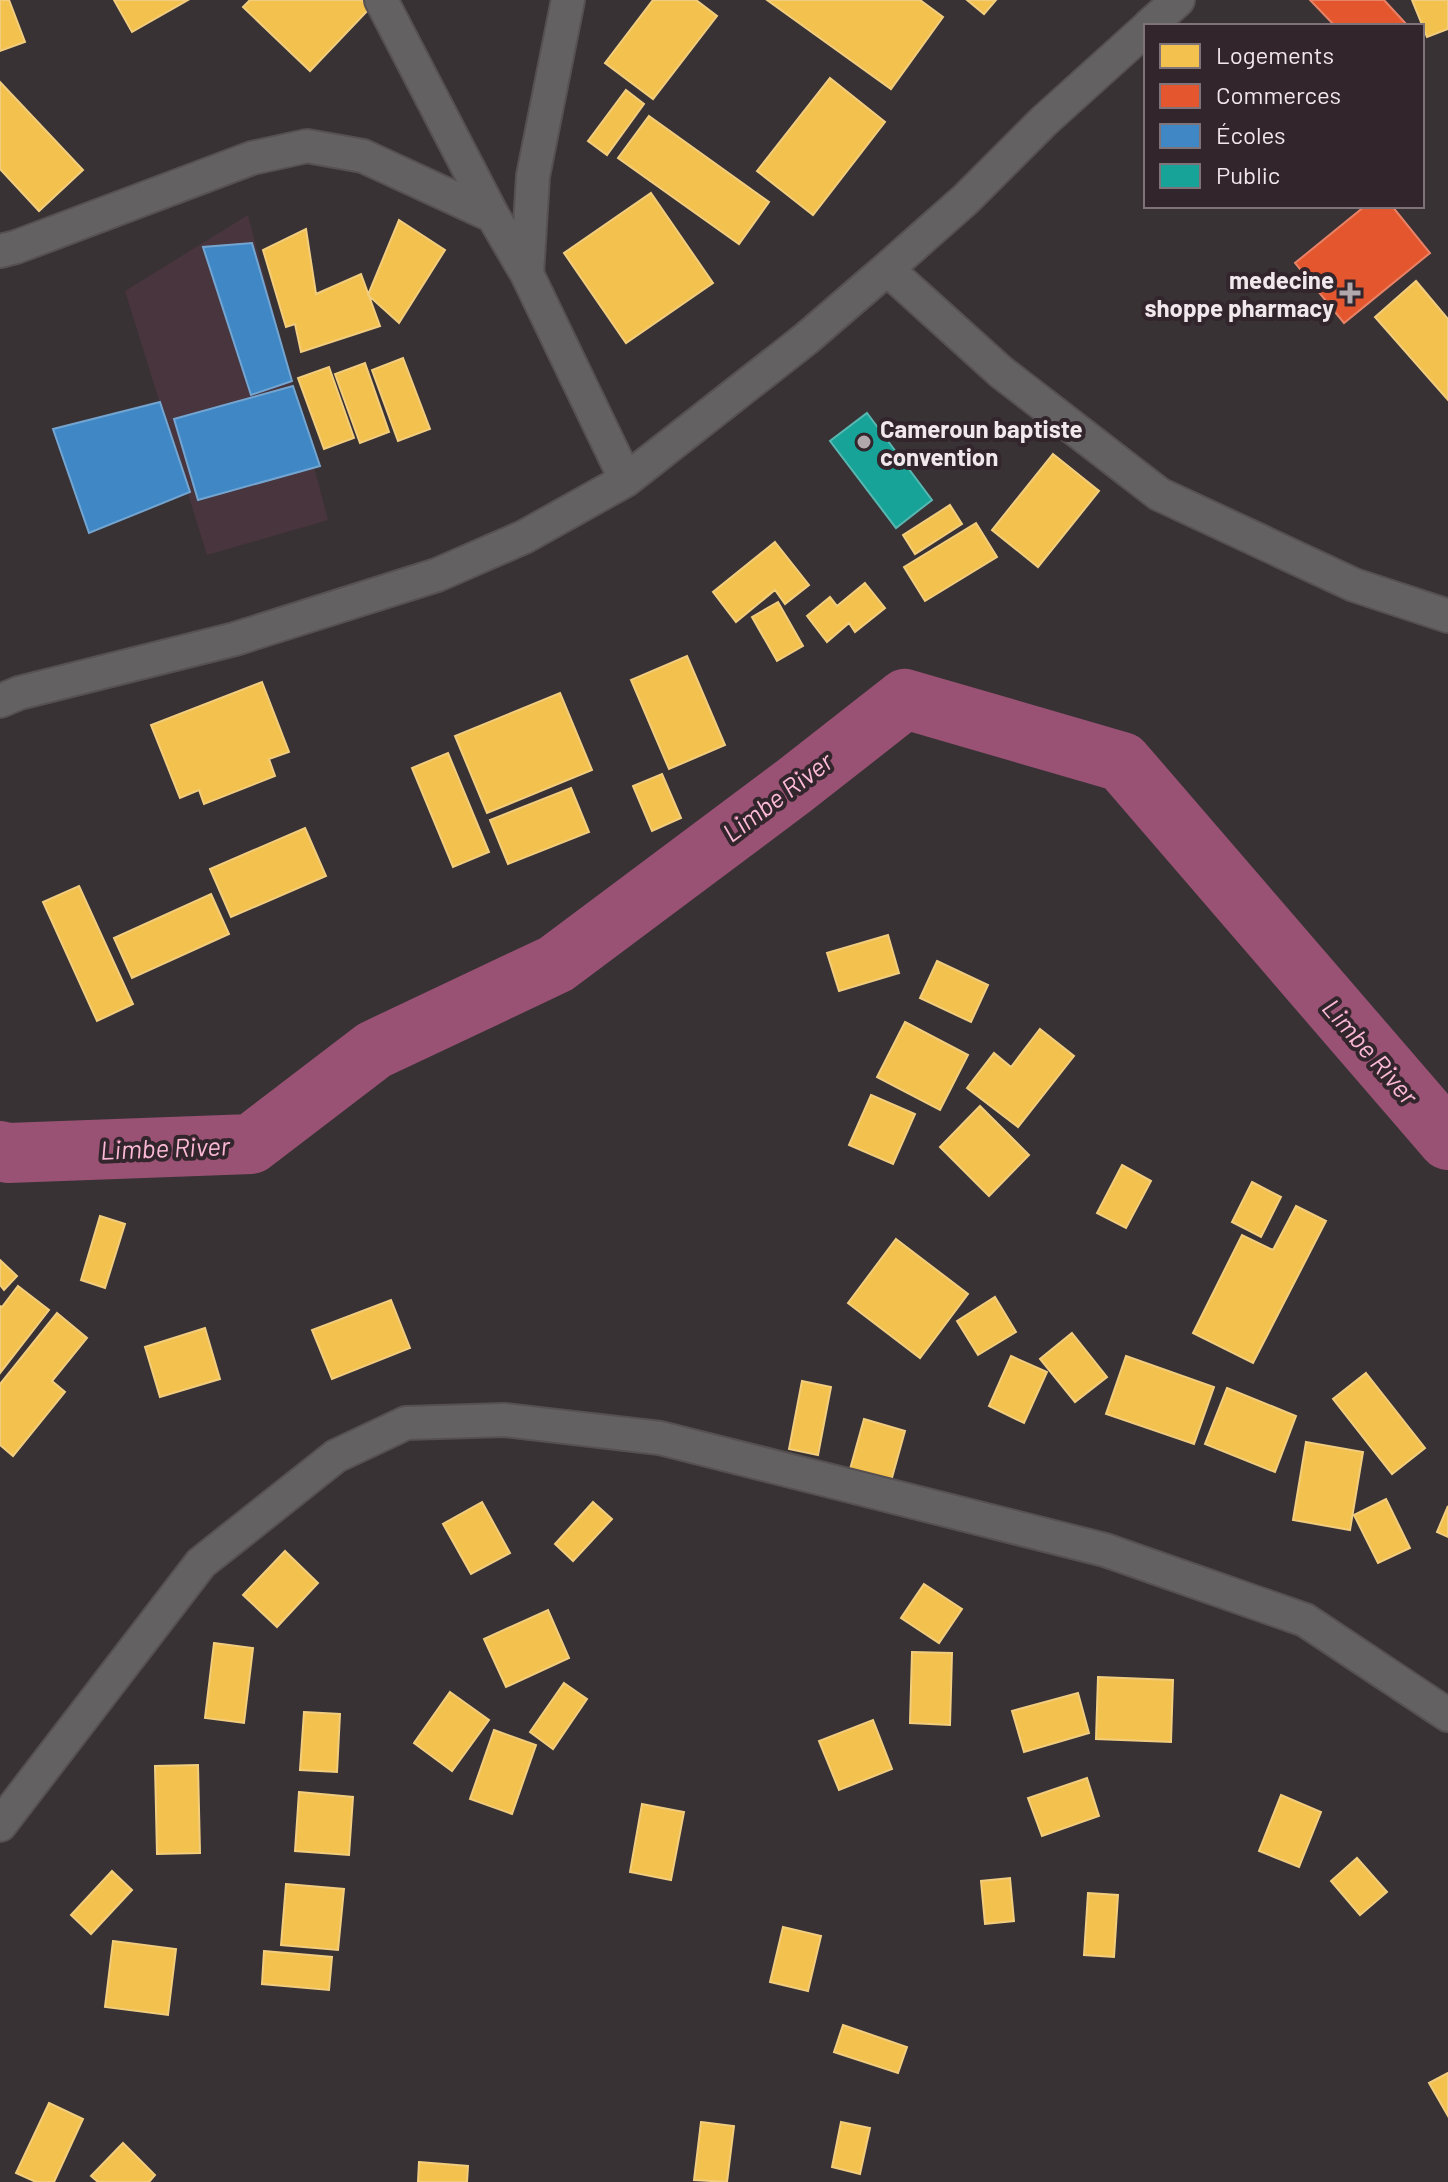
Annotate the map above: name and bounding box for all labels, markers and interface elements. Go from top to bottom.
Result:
legend [1144,24,1424,208]
text: Logements [1216,40,1334,69]
text: Commerces [1216,80,1341,109]
text: Écoles [1216,120,1286,149]
text: Public [1216,160,1280,189]
place label: medecine shoppe pharmacy [1144,265,1334,322]
marker: medecine shoppe pharmacy [1341,284,1359,302]
place label: Cameroun baptiste convention [880,414,1083,471]
marker: Cameroun baptiste convention [855,433,873,451]
water label: Limbe River [716,744,839,847]
water label: Limbe River [1317,992,1426,1111]
water label: Limbe River [100,1129,231,1165]

